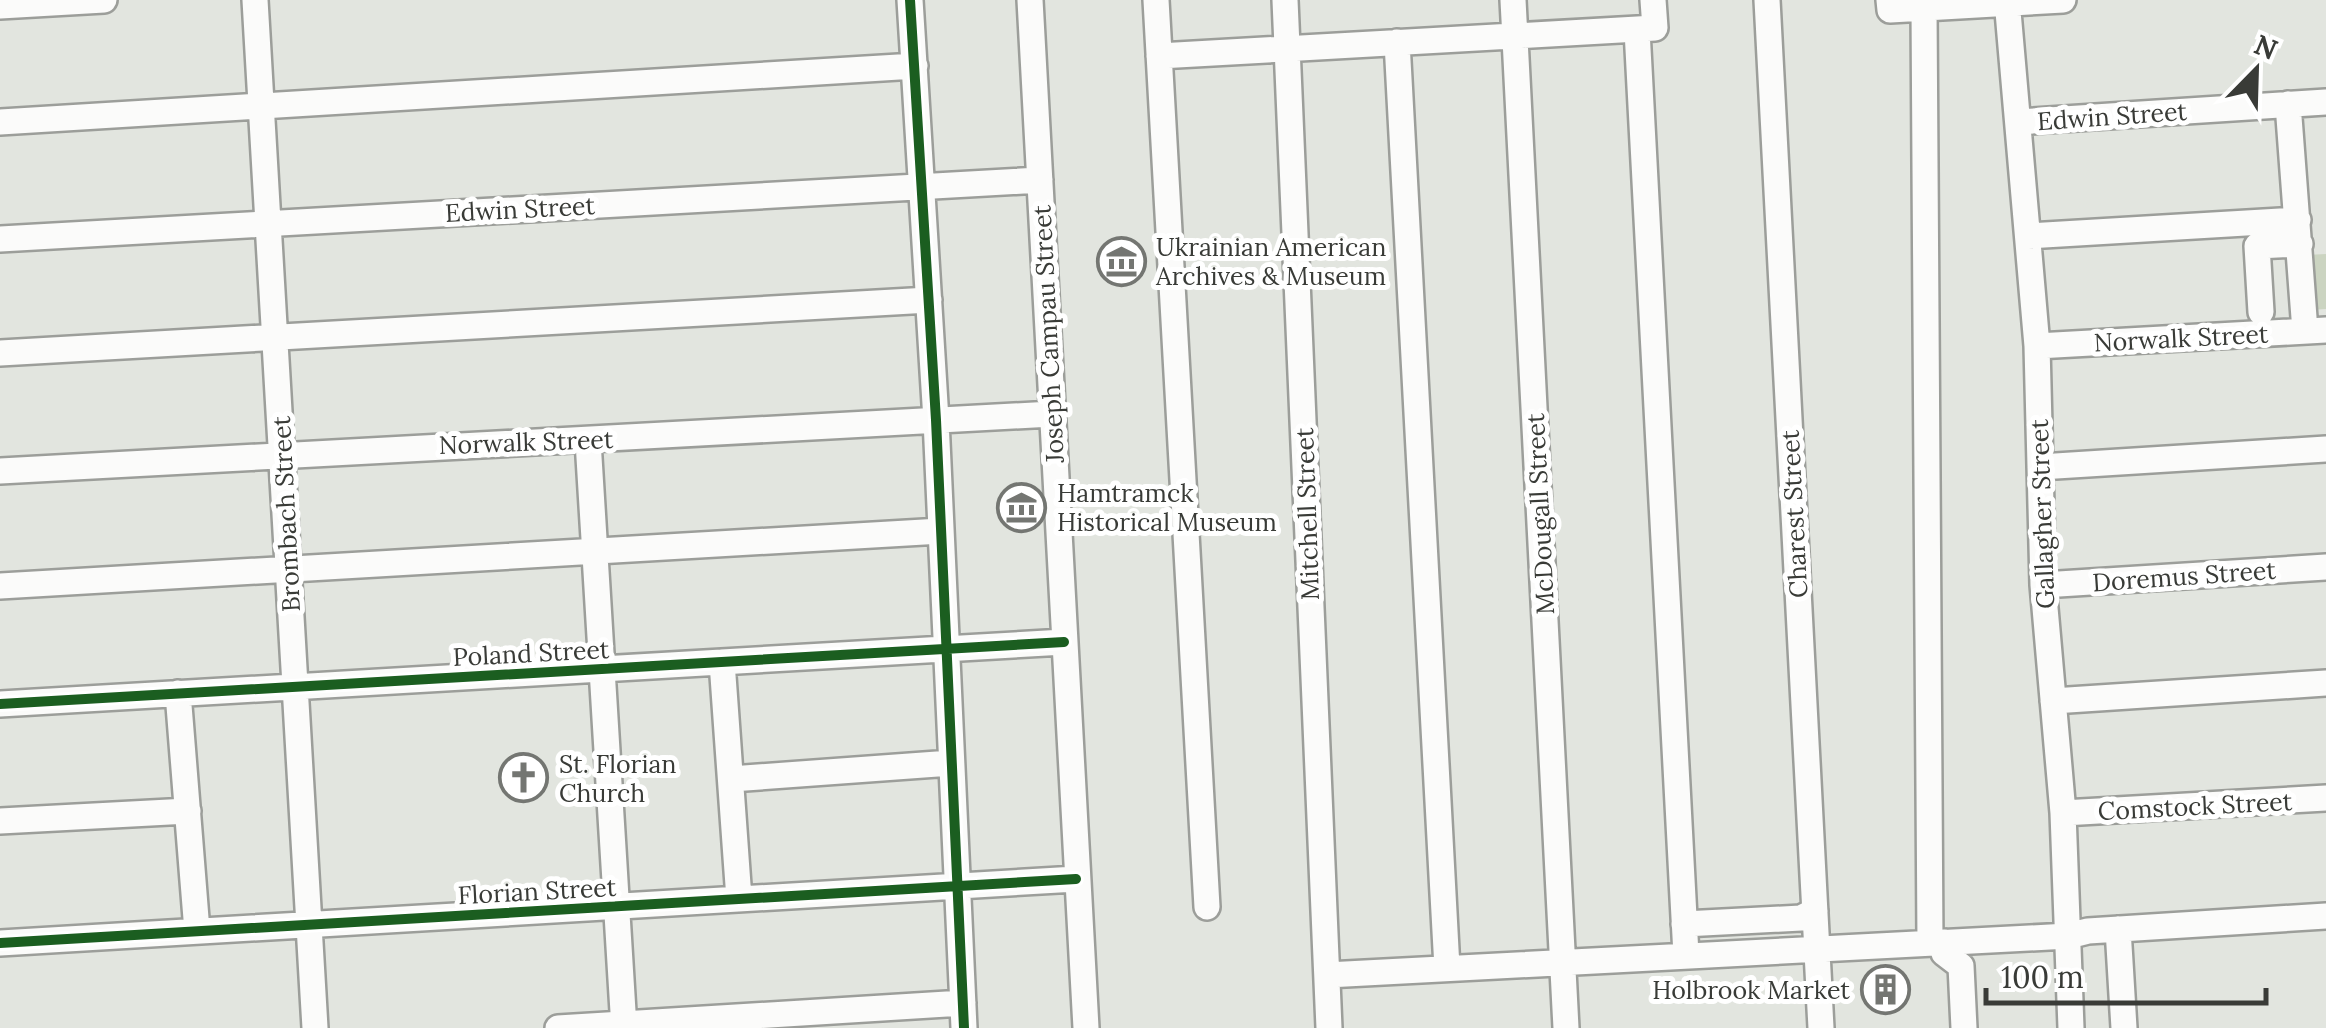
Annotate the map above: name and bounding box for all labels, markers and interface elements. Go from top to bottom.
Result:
north arrow [2206,20,2306,120]
text: N [2249,26,2283,68]
street label: Edwin Street [2036,95,2188,137]
street label: Edwin Street [444,189,596,229]
street label: Joseph Campau Street [1025,204,1071,465]
place label: Ukrainian American Archives & Museum [1155,231,1386,292]
museum icon: Ukrainian American Archives & Museum [1095,235,1147,287]
street label: Norwalk Street [2093,317,2269,359]
street label: McDougall Street [1519,412,1561,615]
street label: Brombach Street [265,415,307,613]
street label: Gallagher Street [2023,418,2061,609]
street label: Norwalk Street [438,423,614,461]
street label: Mitchell Street [1288,427,1326,601]
street label: Charest Street [1774,429,1814,599]
place label: Hamtramck Historical Museum [1057,477,1277,538]
museum icon: Hamtramck Historical Museum [996,481,1048,533]
street label: Doremus Street [2091,554,2277,598]
street label: Poland Street [452,633,610,673]
place label: St. Florian Church [559,748,677,809]
church icon: St. Florian Church [498,752,550,804]
street label: Comstock Street [2097,785,2293,827]
street label: Florian Street [457,871,617,911]
scale bar [1986,943,2266,1005]
text: 100 m [2001,958,2084,996]
building icon: Holbrook Market [1859,964,1911,1016]
place label: Holbrook Market [1652,974,1850,1006]

